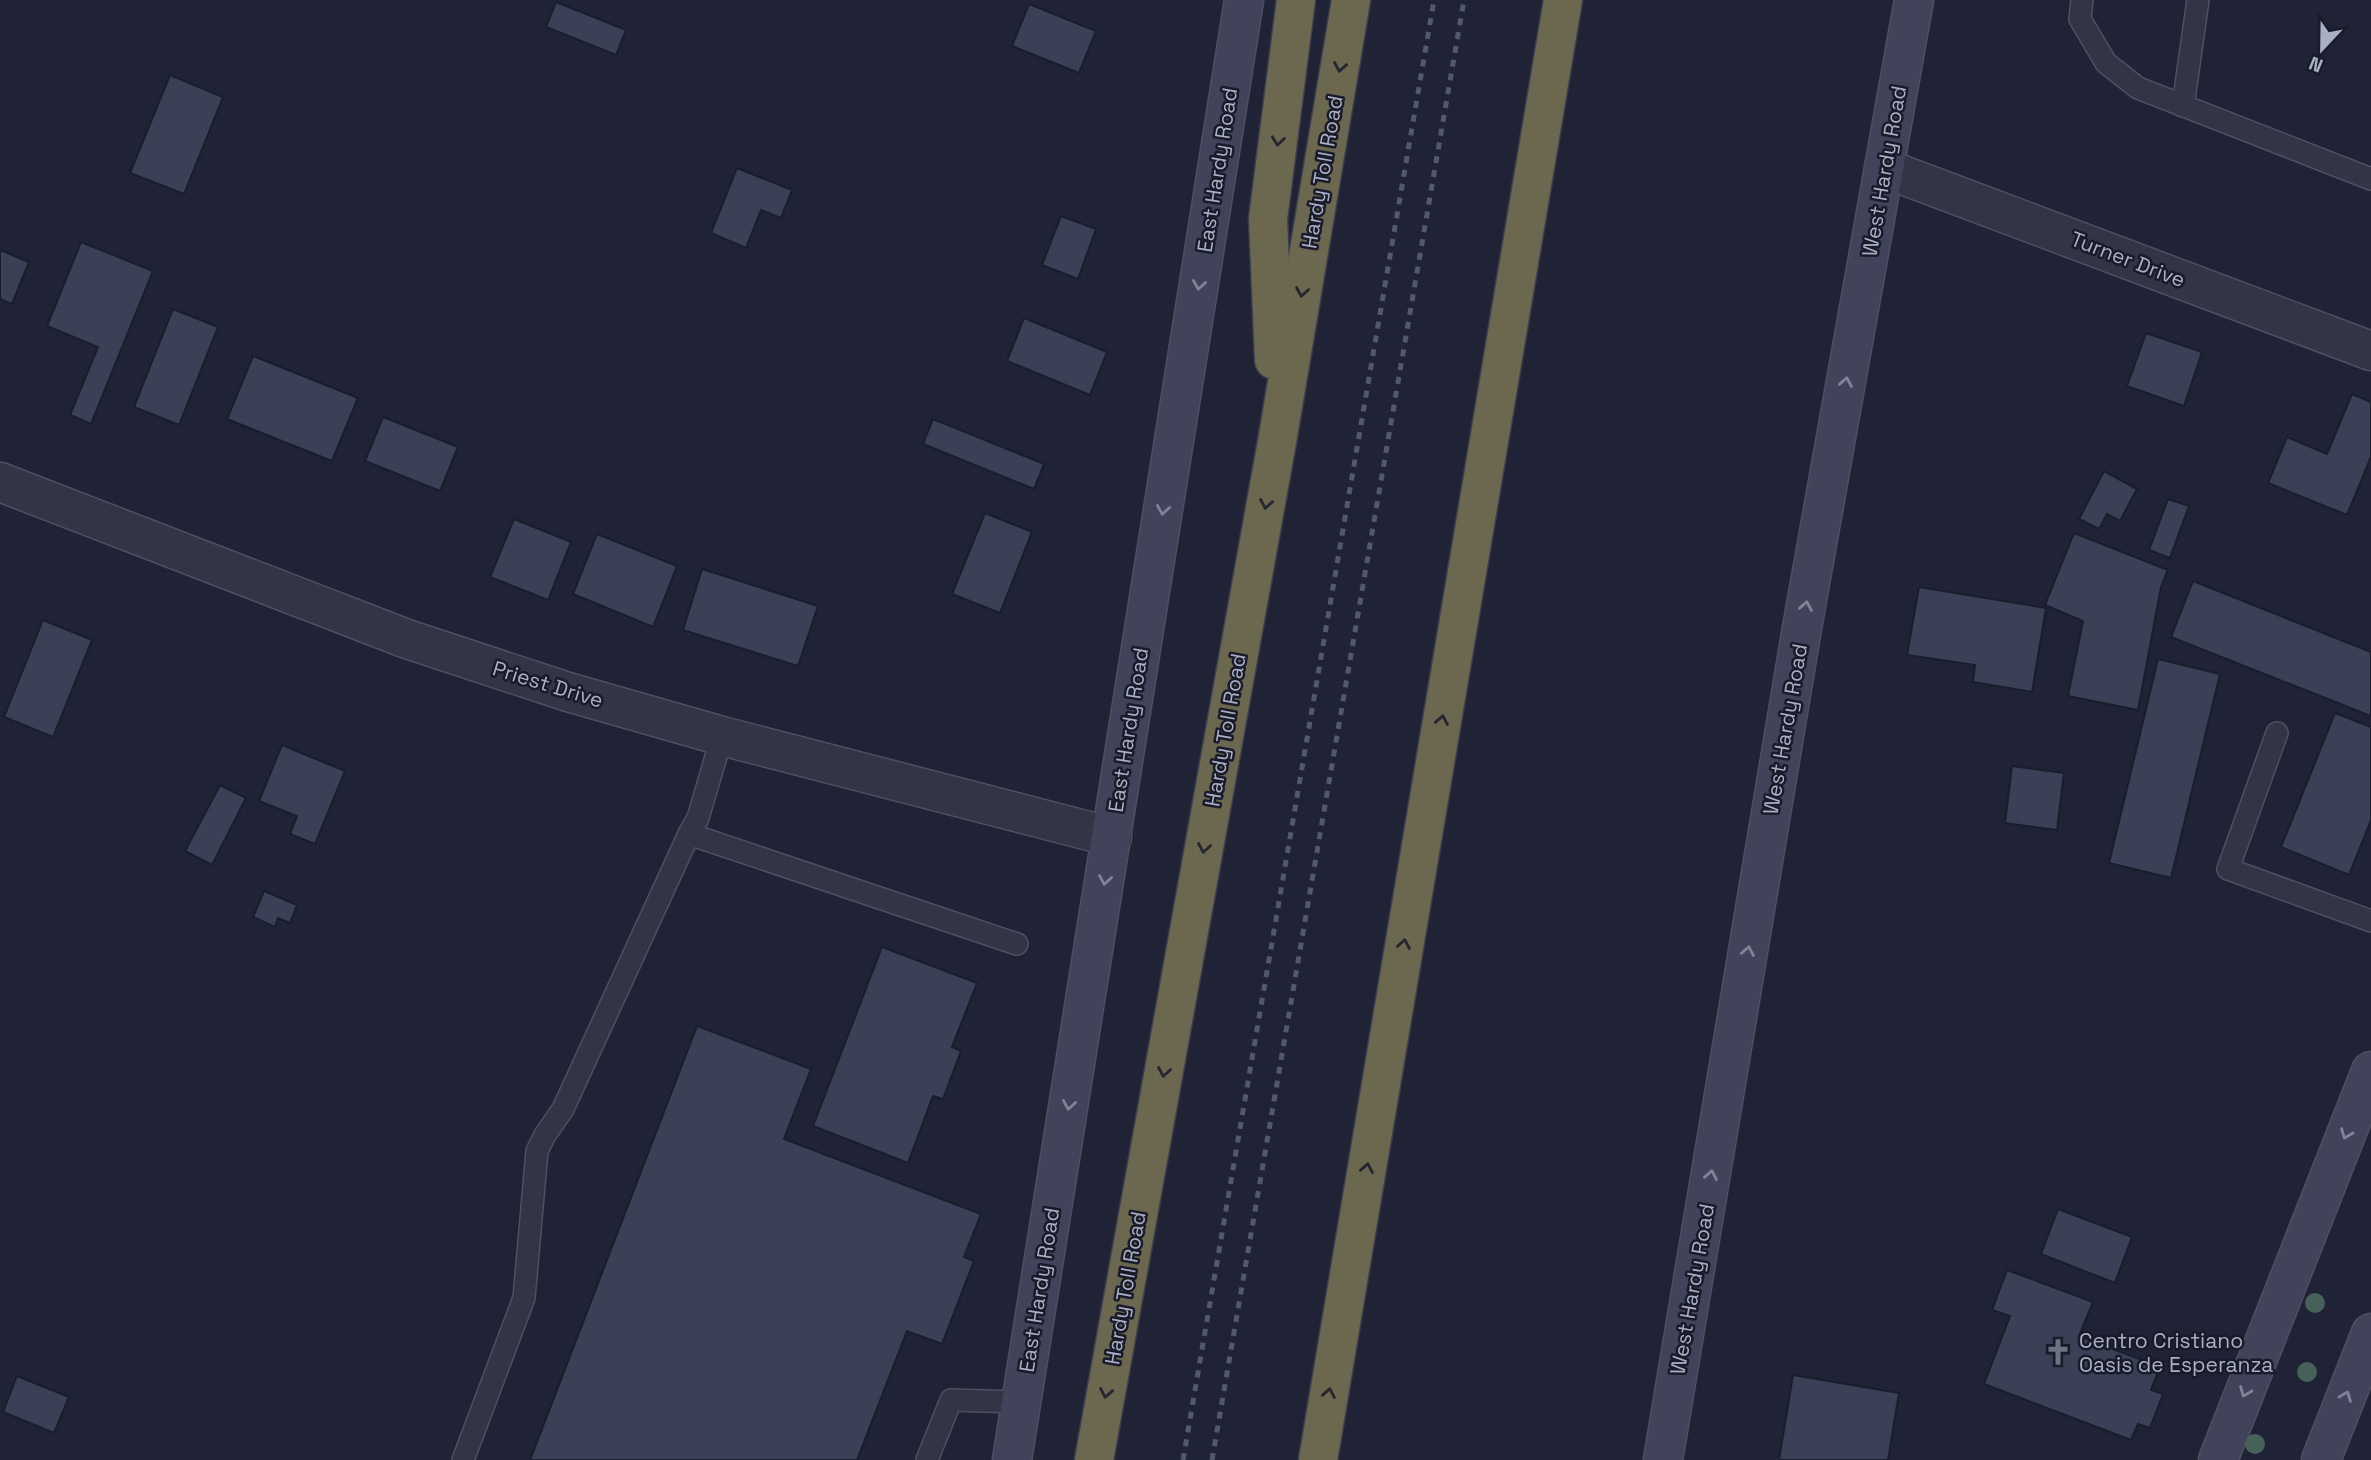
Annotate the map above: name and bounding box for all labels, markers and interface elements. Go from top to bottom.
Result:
north arrow [2287,14,2357,84]
text: N [2305,50,2326,78]
one-way arrow [1333,61,1348,73]
street label: West Hardy Road [1856,83,1912,259]
street label: East Hardy Road [1191,86,1243,254]
street label: Hardy Toll Road [1295,93,1349,251]
one-way arrow [1271,135,1286,146]
street label: Turner Drive [2067,225,2189,293]
one-way arrow [1192,279,1207,291]
one-way arrow [1295,286,1310,298]
one-way arrow [1838,376,1853,388]
one-way arrow [1259,498,1274,510]
one-way arrow [1156,504,1171,516]
one-way arrow [1798,600,1813,612]
street label: West Hardy Road [1757,641,1813,817]
street label: East Hardy Road [1102,646,1154,814]
street label: Hardy Toll Road [1198,651,1252,809]
street label: Priest Drive [489,654,607,714]
one-way arrow [1434,714,1449,726]
one-way arrow [1197,842,1212,854]
one-way arrow [1098,874,1113,886]
one-way arrow [1396,938,1411,950]
one-way arrow [1740,945,1755,957]
one-way arrow [1157,1066,1172,1078]
one-way arrow [1062,1099,1077,1110]
one-way arrow [2341,1128,2355,1140]
one-way arrow [1359,1162,1374,1174]
one-way arrow [1703,1169,1718,1181]
street label: West Hardy Road [1664,1201,1720,1377]
street label: East Hardy Road [1013,1206,1065,1374]
street label: Hardy Toll Road [1098,1209,1152,1367]
place label: Centro Cristiano Oasis de Esperanza [2079,1327,2273,1378]
church icon: Centro Cristiano Oasis de Esperanza [2043,1337,2073,1367]
one-way arrow [2240,1385,2254,1397]
one-way arrow [1099,1387,1114,1398]
one-way arrow [1321,1387,1336,1399]
one-way arrow [2338,1391,2352,1403]

